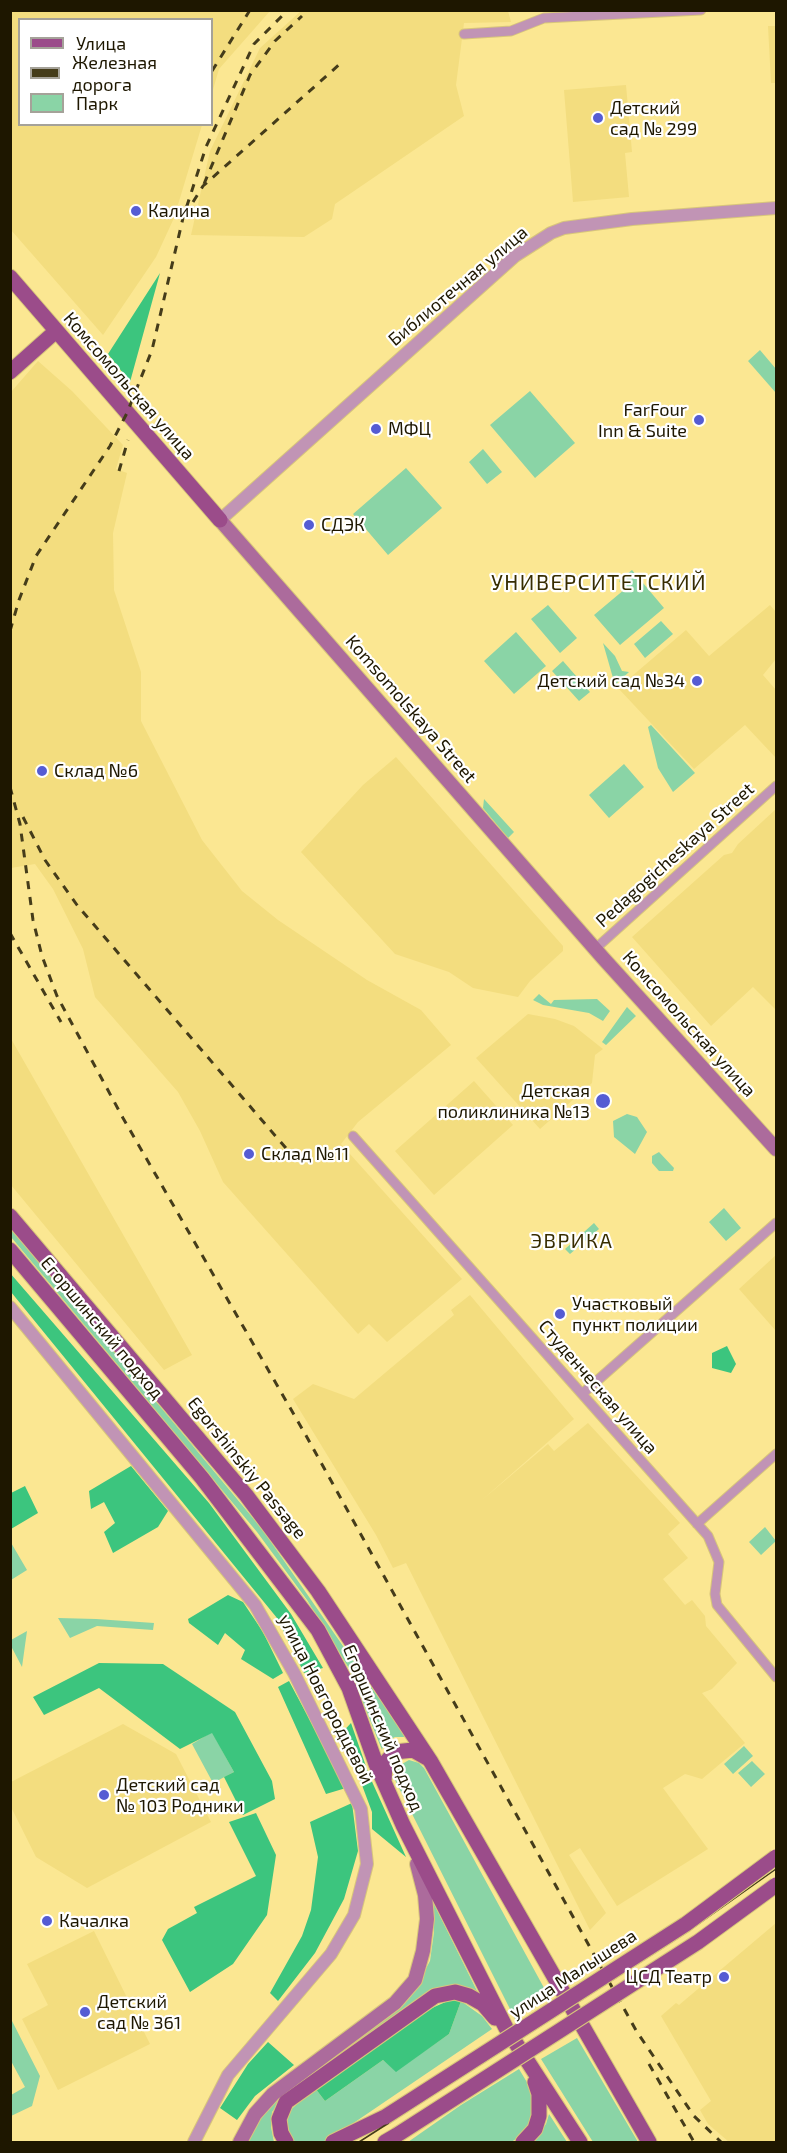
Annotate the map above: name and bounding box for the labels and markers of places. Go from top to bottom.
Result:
place label: Детский сад № 299 [610,97,697,140]
marker: Детский сад № 299 [591,111,605,125]
place label: Калина [148,200,210,222]
marker: Калина [129,204,143,218]
place label: FarFour Inn & Suite [598,399,687,442]
marker: FarFour Inn & Suite [692,413,706,427]
place label: МФЦ [388,418,431,440]
marker: МФЦ [369,422,383,436]
place label: СДЭК [321,514,365,536]
marker: СДЭК [302,518,316,532]
place label: Детский сад №34 [537,670,685,692]
marker: Детский сад №34 [690,674,704,688]
place label: Склад №6 [54,760,138,782]
marker: Склад №6 [35,764,49,778]
place label: Детская поликлиника №13 [437,1080,590,1122]
marker: Детская поликлиника №13 [594,1092,612,1110]
place label: Склад №11 [261,1143,349,1165]
marker: Склад №11 [242,1147,256,1161]
place label: Участковый пункт полиции [572,1293,698,1336]
marker: Участковый пункт полиции [553,1307,567,1321]
place label: Детский сад № 103 Родники [116,1774,244,1816]
marker: Детский сад № 103 Родники [97,1788,111,1802]
place label: Качалка [59,1910,129,1932]
marker: Качалка [40,1914,54,1928]
place label: ЦСД Театр [626,1966,712,1988]
marker: ЦСД Театр [717,1970,731,1984]
place label: Детский сад № 361 [97,1991,181,2034]
marker: Детский сад № 361 [78,2005,92,2019]

